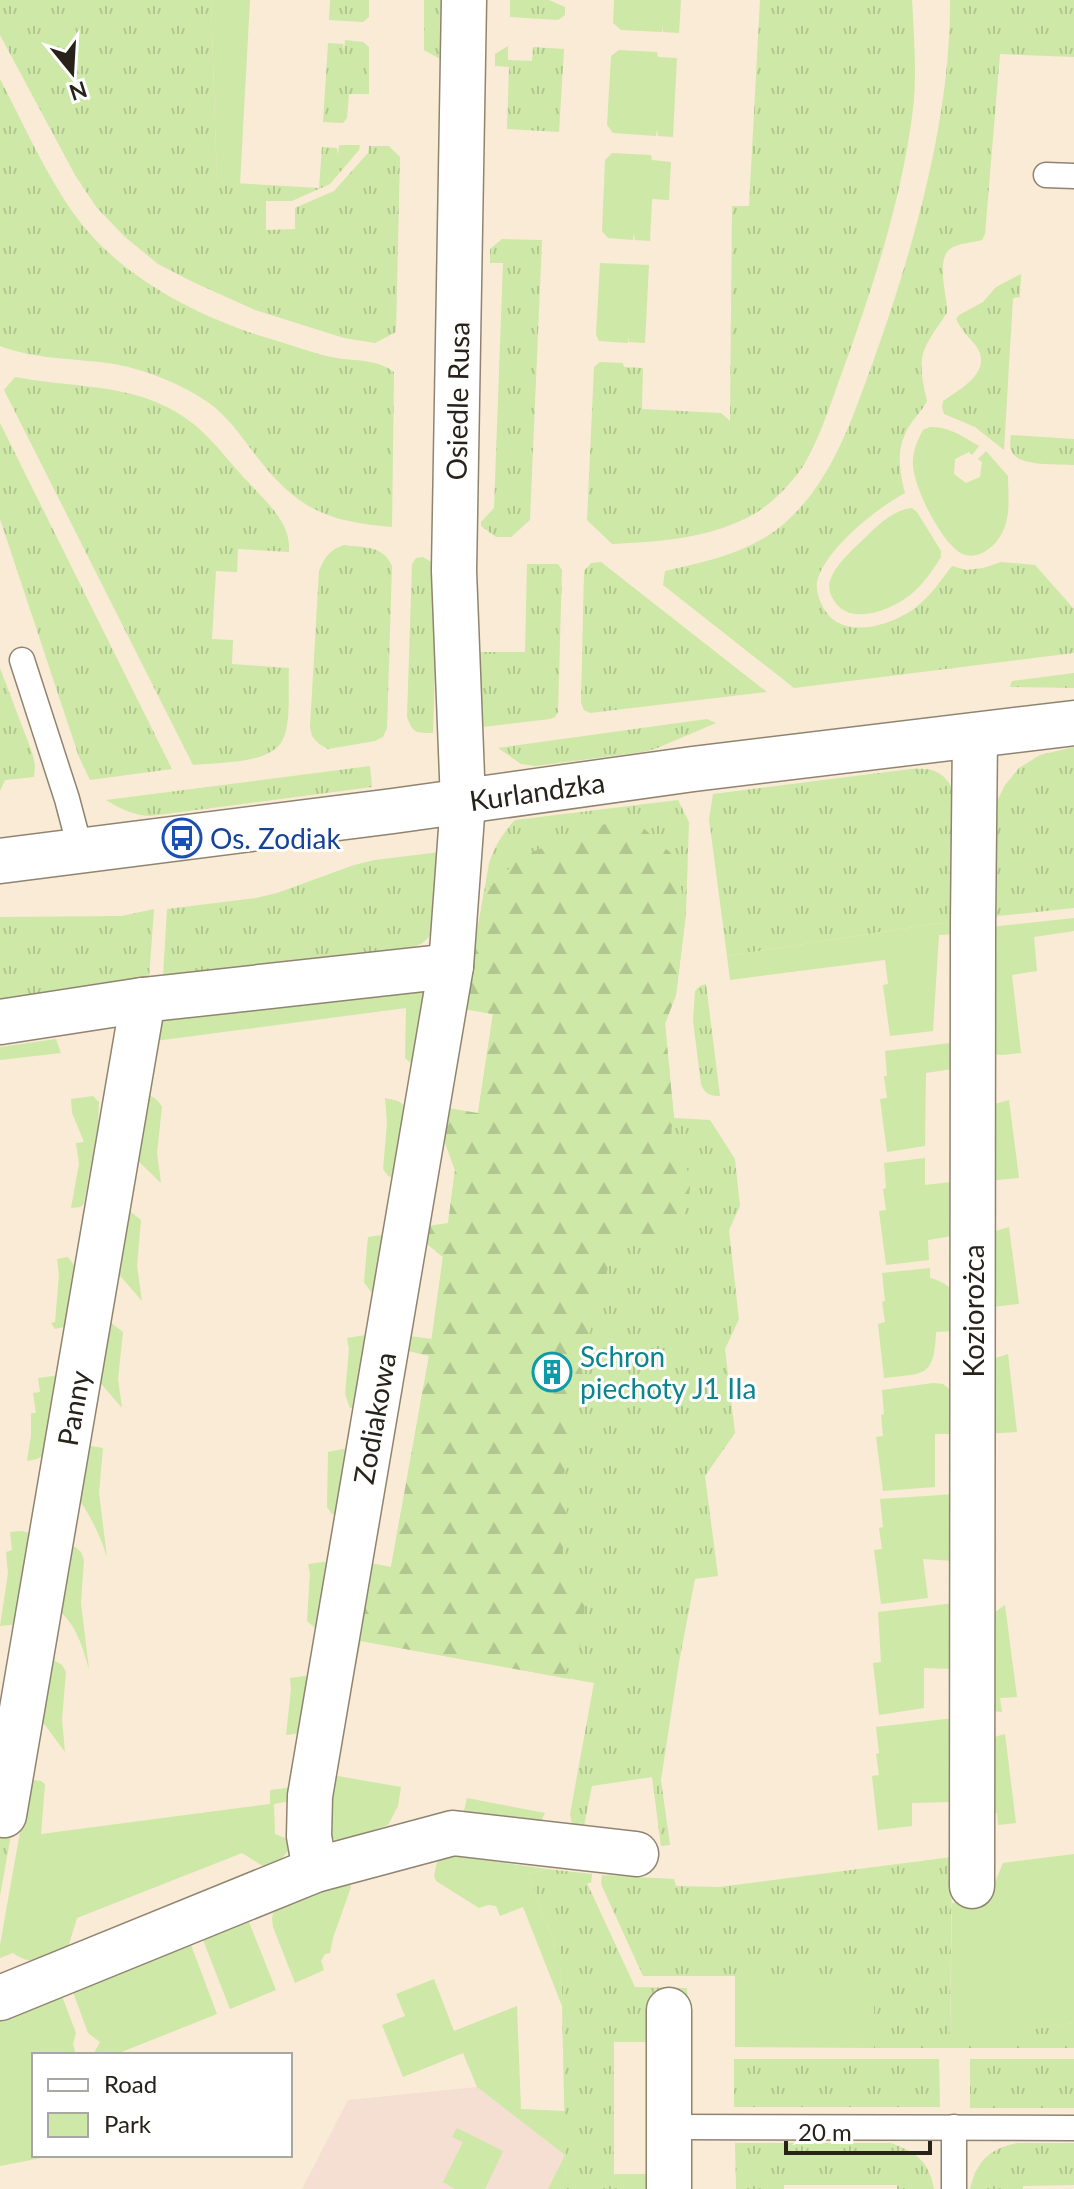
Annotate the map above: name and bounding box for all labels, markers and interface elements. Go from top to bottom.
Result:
north arrow [32,32,112,112]
text: N [66,76,91,107]
street label: Osiedle Rusa [439,321,475,481]
street label: Kurlandzka [467,765,607,817]
bus stop icon: Os. Zodiak [161,817,203,859]
place label: Os. Zodiak [210,821,341,855]
street label: Koziorożca [956,1244,990,1378]
place label: Schron piechoty J1 IIa [580,1339,756,1405]
street label: Zodiakowa [346,1349,402,1487]
building icon: Schron piechoty J1 IIa [531,1351,573,1393]
street label: Panny [50,1367,96,1448]
legend [32,2053,292,2157]
text: Road [104,2069,157,2098]
scale bar [786,2105,930,2155]
text: Park [104,2109,152,2138]
text: 20 m [798,2117,852,2146]

